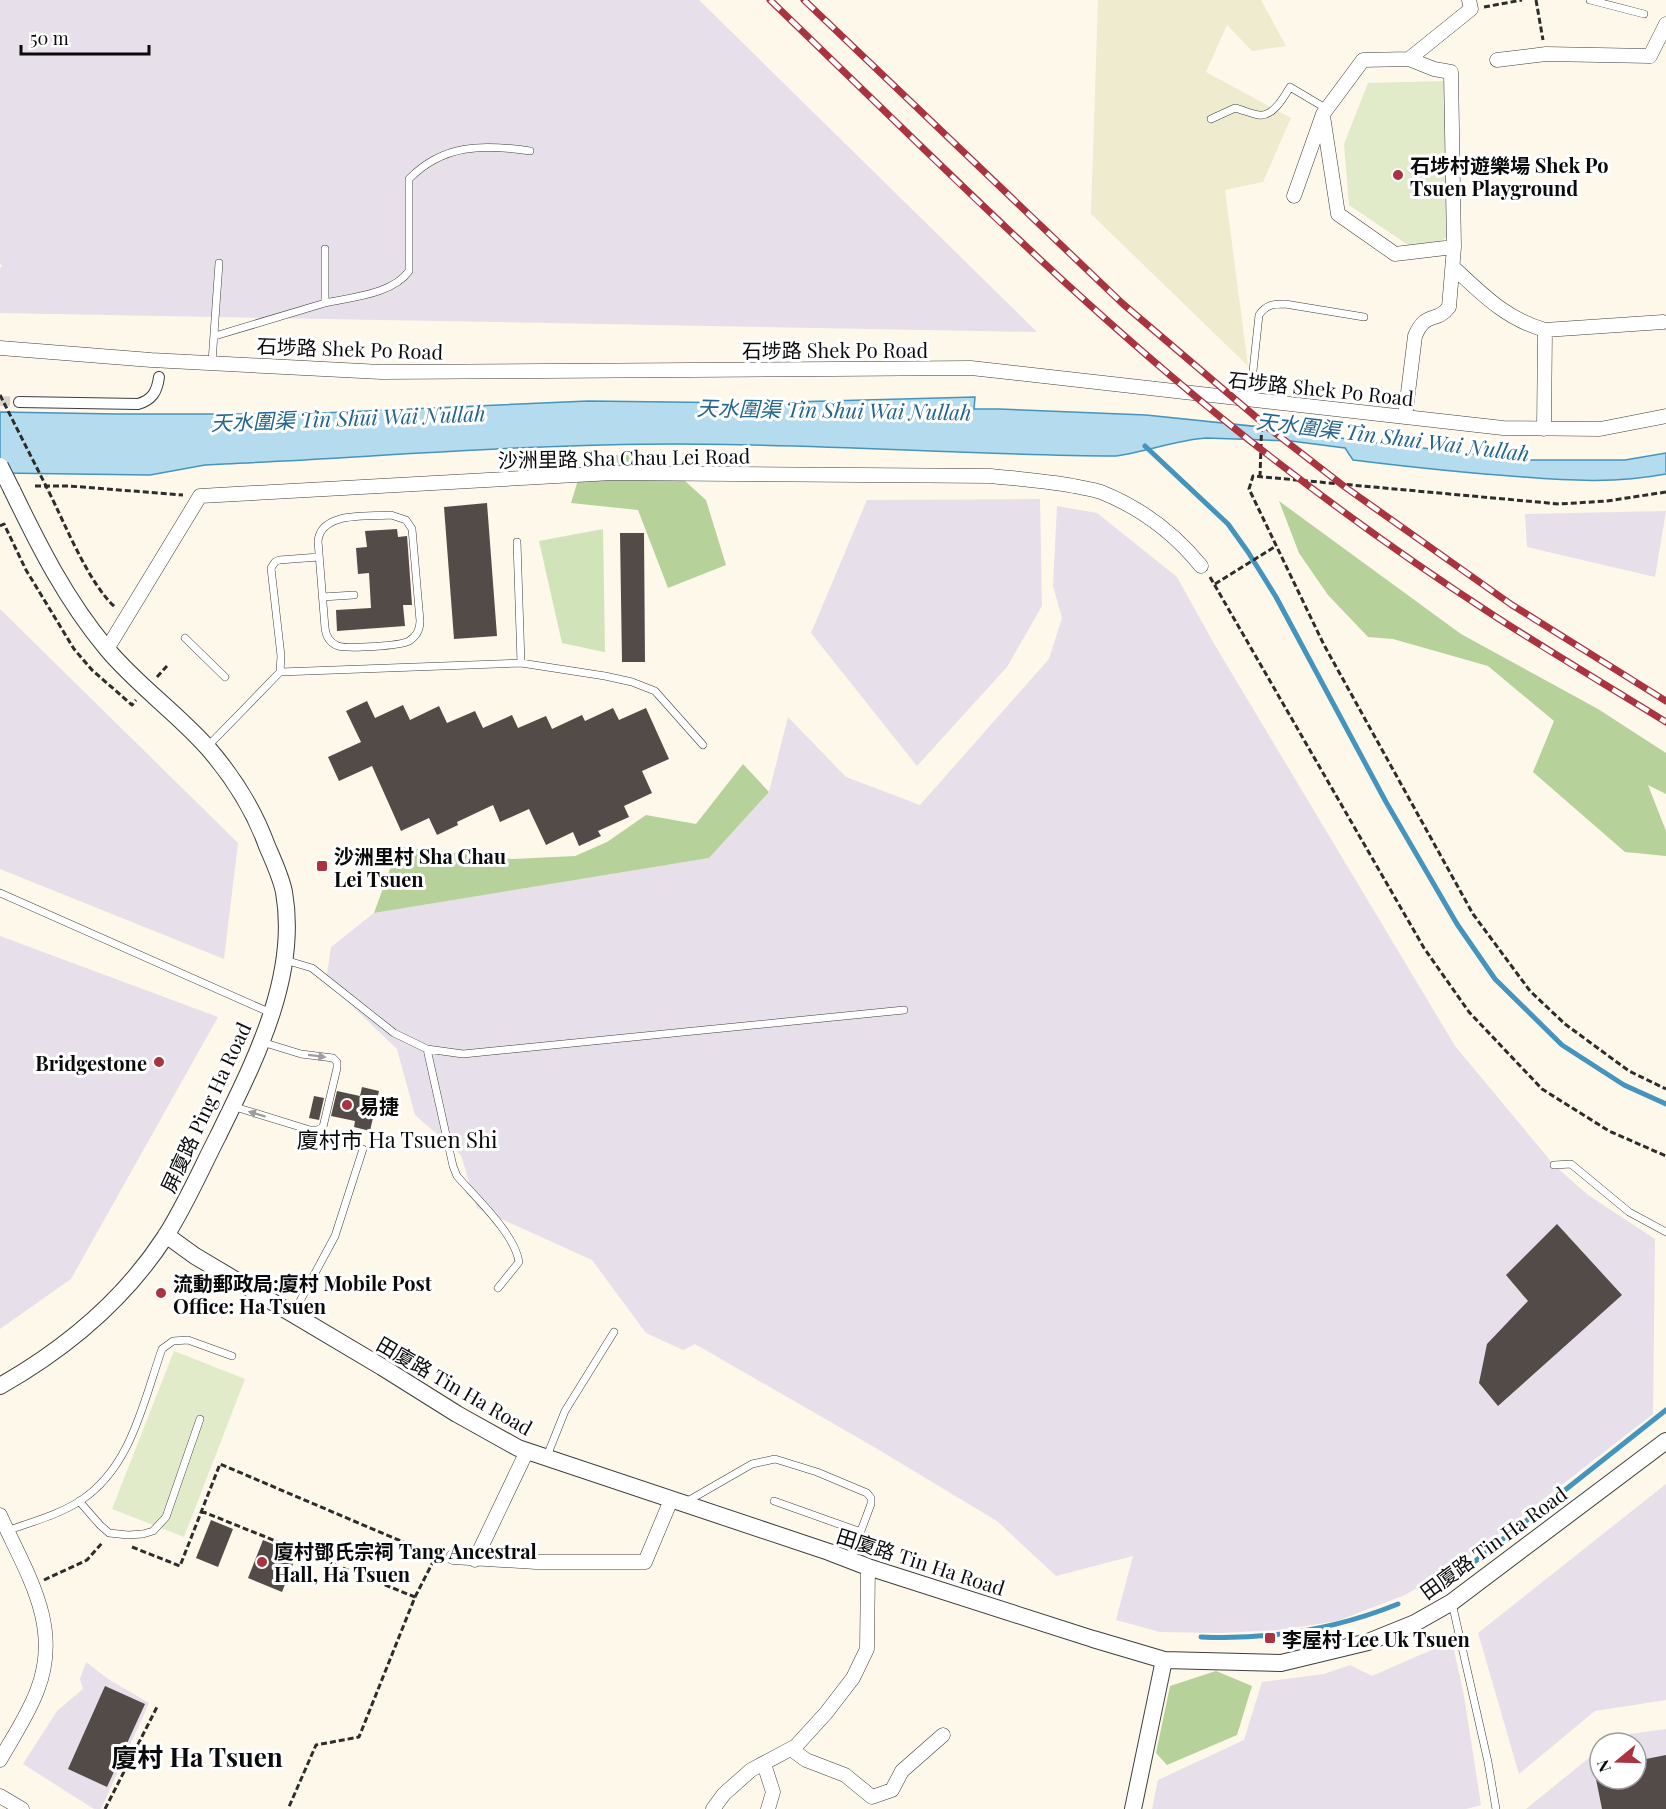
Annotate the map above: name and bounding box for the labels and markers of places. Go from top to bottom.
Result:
place label: 石埗村遊樂場 Shek Po Tsuen Playground [1410,151,1609,201]
marker: 石埗村遊樂場 Shek Po Tsuen Playground [1391,168,1405,182]
place label: 沙洲里村 Sha Chau Lei Tsuen [334,842,506,892]
marker: 沙洲里村 Sha Chau Lei Tsuen [315,859,329,873]
place label: Bridgestone [35,1049,147,1076]
marker: Bridgestone [152,1055,166,1069]
place label: 易捷 [359,1092,399,1119]
marker: 易捷 [340,1098,354,1112]
place label: 流動郵政局:廈村 Mobile Post Office: Ha Tsuen [173,1269,433,1319]
marker: 流動郵政局:廈村 Mobile Post Office: Ha Tsuen [154,1286,168,1300]
place label: 廈村鄧氏宗祠 Tang Ancestral Hall, Ha Tsuen [274,1537,537,1587]
marker: 廈村鄧氏宗祠 Tang Ancestral Hall, Ha Tsuen [255,1555,269,1569]
place label: 李屋村 Lee Uk Tsuen [1282,1625,1470,1652]
marker: 李屋村 Lee Uk Tsuen [1263,1631,1277,1645]

